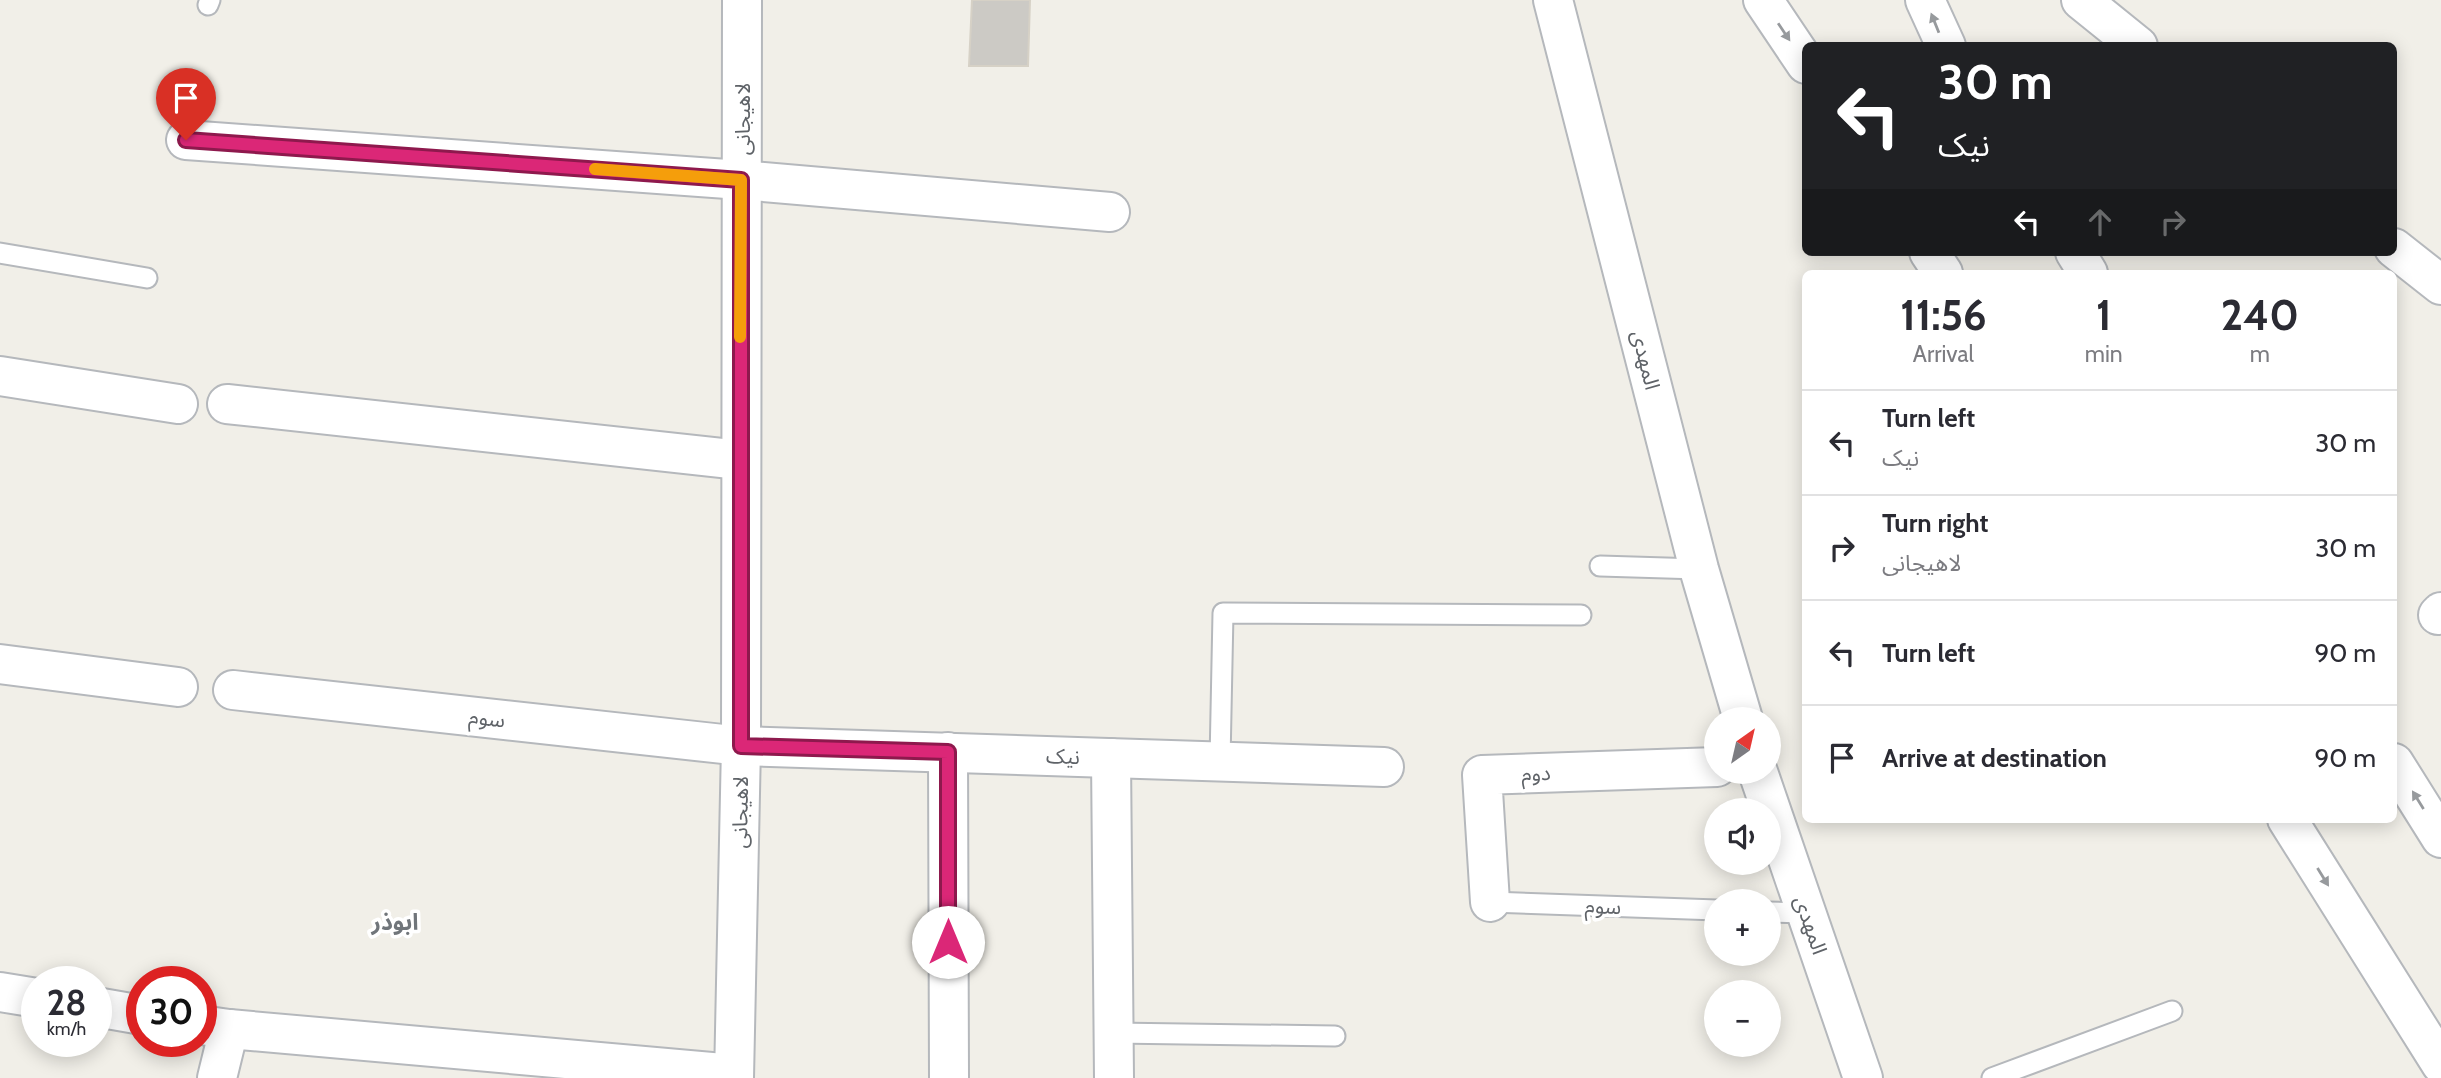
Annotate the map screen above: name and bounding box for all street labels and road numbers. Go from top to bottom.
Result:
street label: لاهیجانی [730,83,755,155]
street label: المهدی [1627,328,1665,392]
street label: سوم [467,704,506,736]
street label: نیک [1046,743,1080,769]
street label: دوم [1521,760,1551,790]
street label: لاهیجانی [727,775,753,849]
street label: المهدی [1789,892,1833,958]
street label: سوم [1584,893,1622,923]

